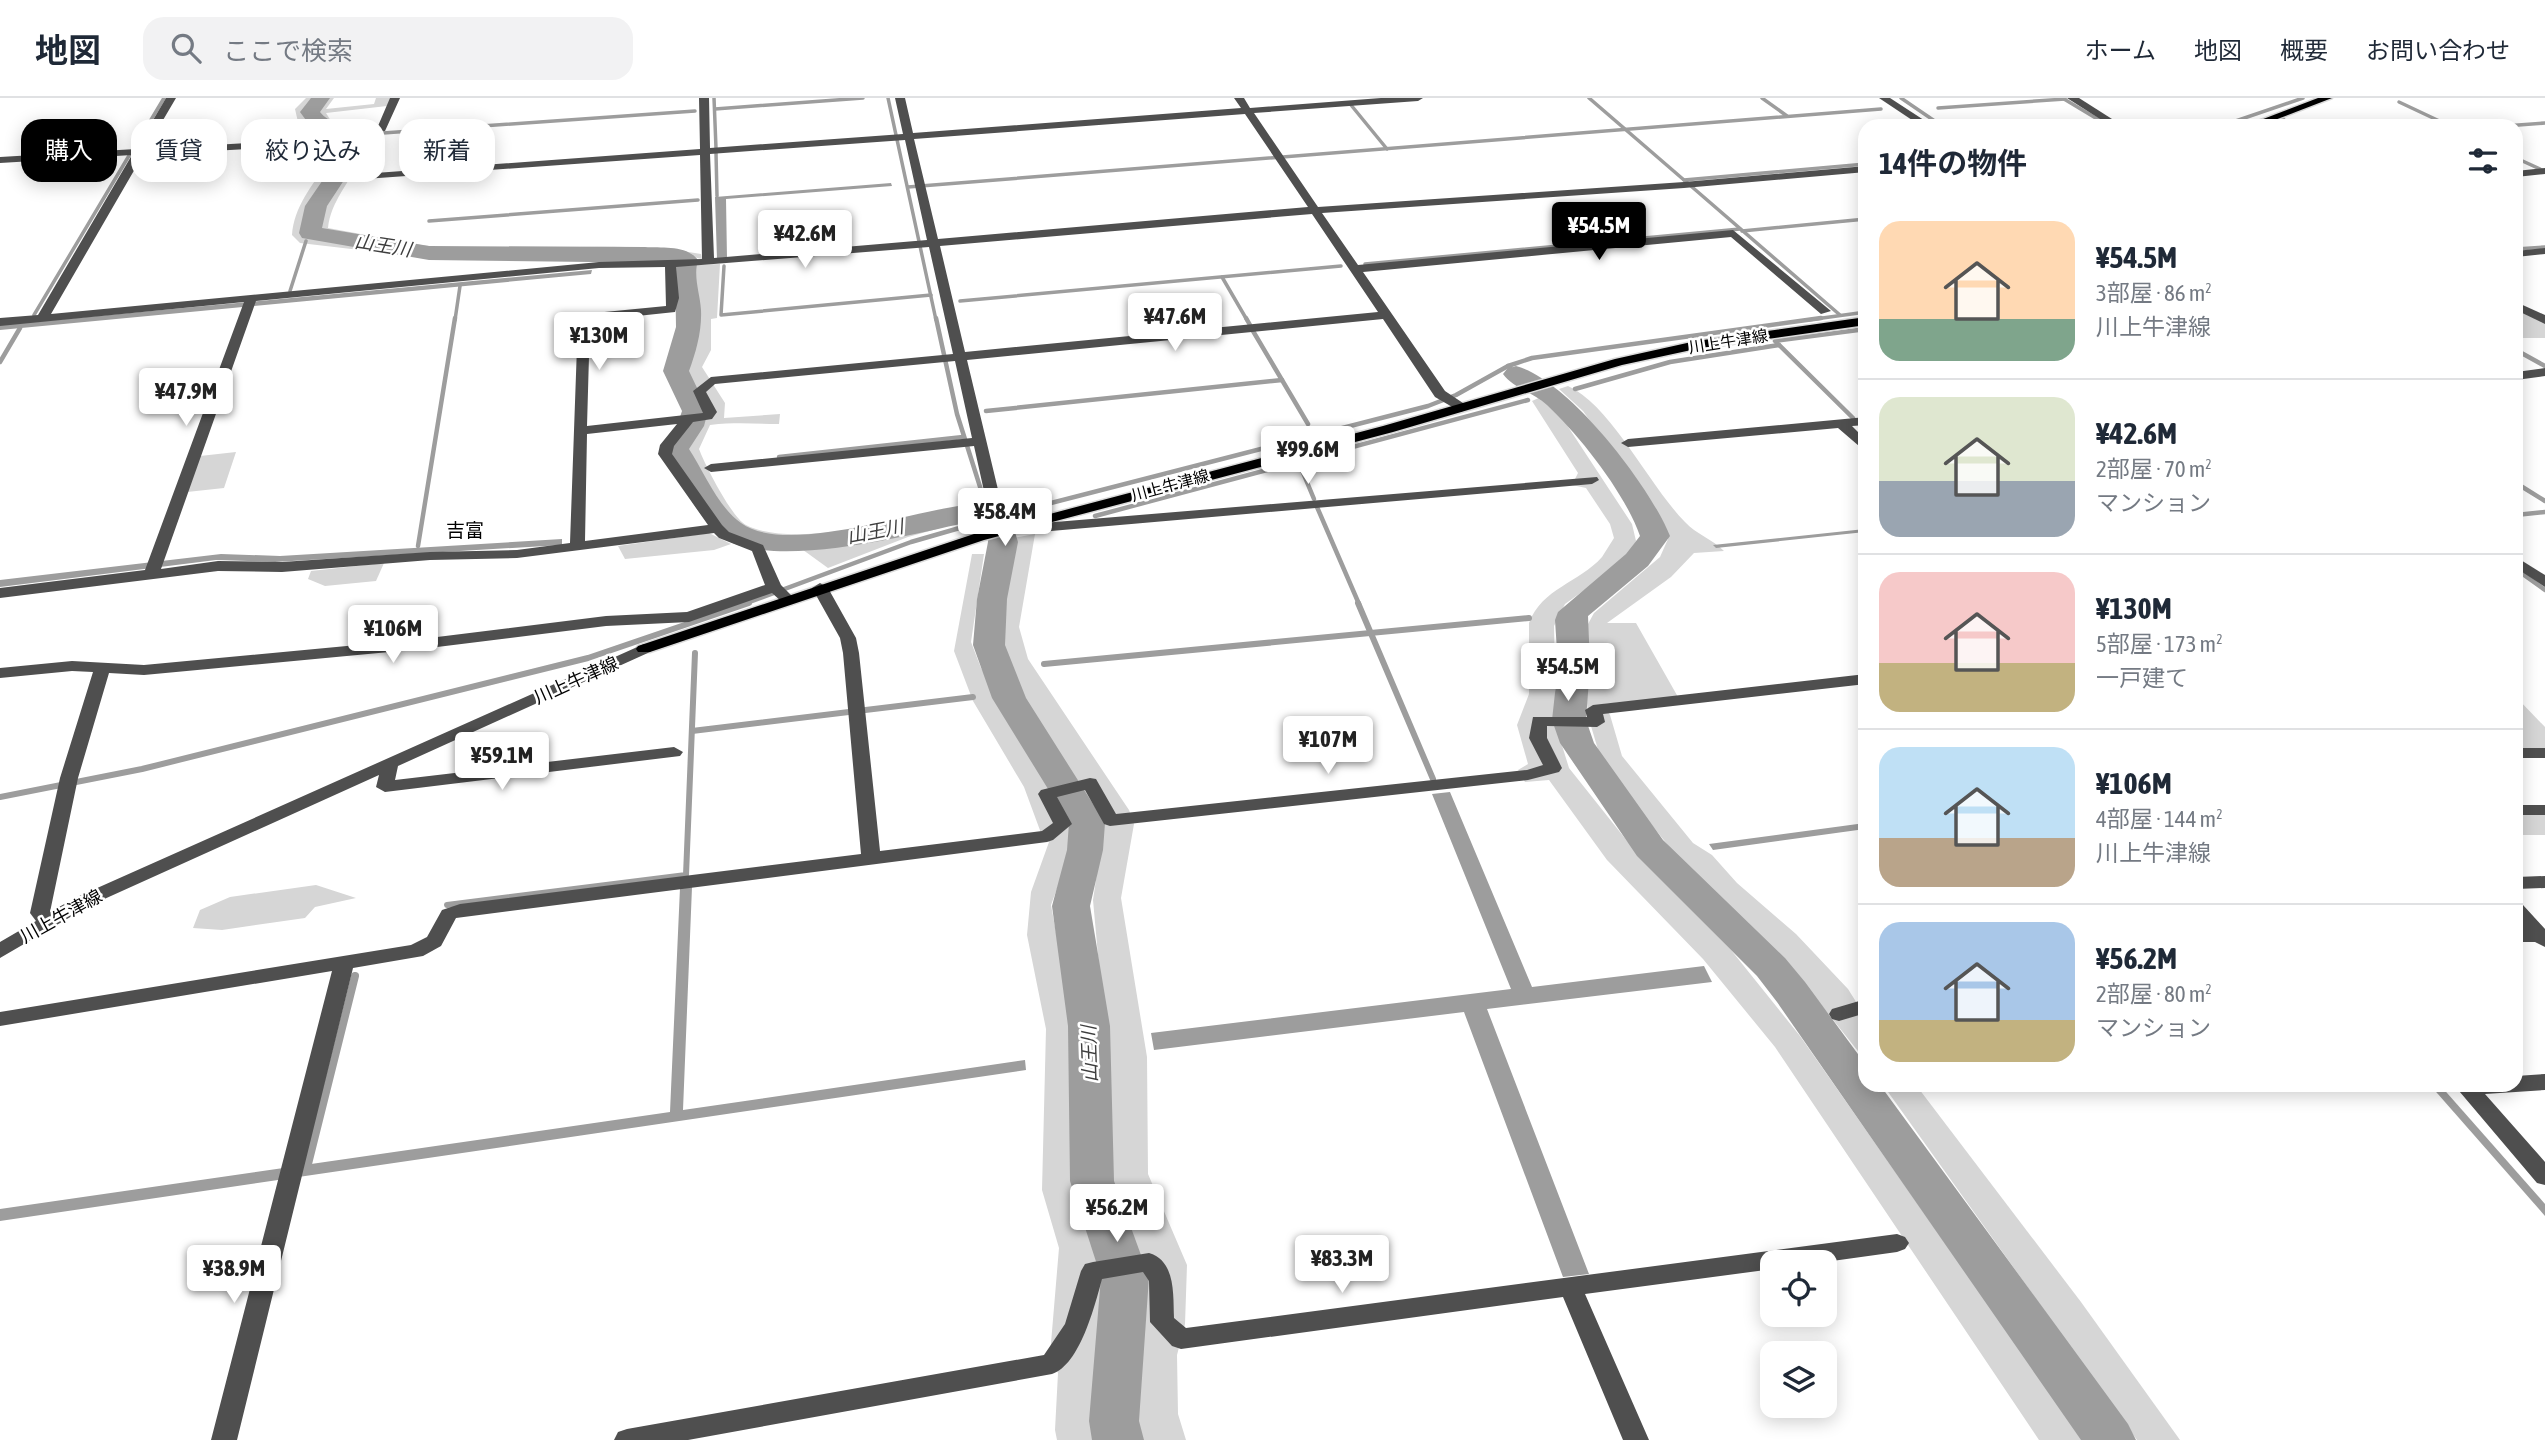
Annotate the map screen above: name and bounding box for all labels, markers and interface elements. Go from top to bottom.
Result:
search box [143,17,633,80]
icon: search [167,29,205,67]
text: 地図 [35,31,101,69]
text: ここで検索 [223,36,353,66]
text: ホーム [2085,37,2156,64]
text: 地図 [2194,37,2242,64]
text: 概要 [2280,37,2328,64]
text: お問い合わせ [2366,37,2510,64]
chip: 購入 [21,119,117,182]
chip: 賃貸 [131,119,227,182]
chip: 絞り込み [241,119,385,182]
chip: 新着 [399,119,495,182]
icon: filters [2464,142,2502,180]
text: 14件の物件 [1879,146,2027,180]
pin: ¥54.5M [1542,202,1656,262]
pin: ¥42.6M [748,211,862,270]
text: ¥54.5M [1568,212,1630,238]
text: ¥42.6M [774,220,836,246]
water label: 山王川 [353,230,415,261]
text: ¥54.5M [2096,240,2177,274]
icon: home [1935,249,2019,333]
text: 3部屋 · 86 m² [2096,280,2212,306]
pin: ¥47.6M [1118,294,1232,353]
text: ¥47.6M [1144,303,1206,329]
pin: ¥130M [550,313,648,372]
text: 川上牛津線 [2096,314,2211,340]
text: ¥130M [570,322,628,348]
street label: 川上牛津線 [1687,326,1769,356]
pin: ¥47.9M [129,368,243,428]
text: ¥47.9M [155,378,217,404]
text: ¥42.6M [2096,416,2177,450]
icon: home [1935,425,2019,509]
pin: ¥99.6M [1251,426,1365,486]
text: ¥99.6M [1277,436,1339,462]
text: 2部屋 · 70 m² [2096,456,2212,482]
street label: 川上牛津線 [1129,466,1211,504]
pin: ¥58.4M [948,489,1062,548]
text: マンション [2096,490,2211,516]
text: ¥58.4M [974,498,1036,524]
water label: 山王川 [845,514,907,547]
district label: 吉富 [446,519,484,541]
text: ¥130M [2096,591,2172,625]
icon: home [1935,600,2019,684]
pin: ¥106M [344,606,442,665]
text: ¥106M [364,615,422,641]
text: 5部屋 · 173 m² [2096,631,2223,657]
pin: ¥54.5M [1511,644,1625,703]
street label: 川上牛津線 [531,652,621,708]
text: ¥54.5M [1537,653,1599,679]
text: 一戸建て [2096,665,2188,691]
pin: ¥107M [1279,716,1377,776]
text: ¥107M [1299,726,1357,752]
pin: ¥59.1M [445,732,559,792]
text: ¥59.1M [471,742,533,768]
text: ¥106M [2096,766,2172,800]
icon: home [1935,775,2019,859]
text: 4部屋 · 144 m² [2096,806,2223,832]
text: 川上牛津線 [2096,840,2211,866]
street label: 川上牛津線 [17,885,105,947]
text: ¥56.2M [2096,941,2177,975]
icon: home [1935,950,2019,1034]
text: 2部屋 · 80 m² [2096,981,2212,1007]
text: マンション [2096,1015,2211,1041]
water label: 山王川 [1077,1023,1101,1083]
pin: ¥56.2M [1060,1184,1174,1244]
text: ¥56.2M [1086,1194,1148,1220]
pin: ¥83.3M [1285,1236,1399,1295]
text: ¥83.3M [1311,1245,1373,1271]
pin: ¥38.9M [177,1246,291,1305]
map controls [1760,1250,1837,1418]
button: locate [1760,1250,1837,1327]
text: ¥38.9M [203,1255,265,1281]
button: layers [1760,1341,1837,1418]

